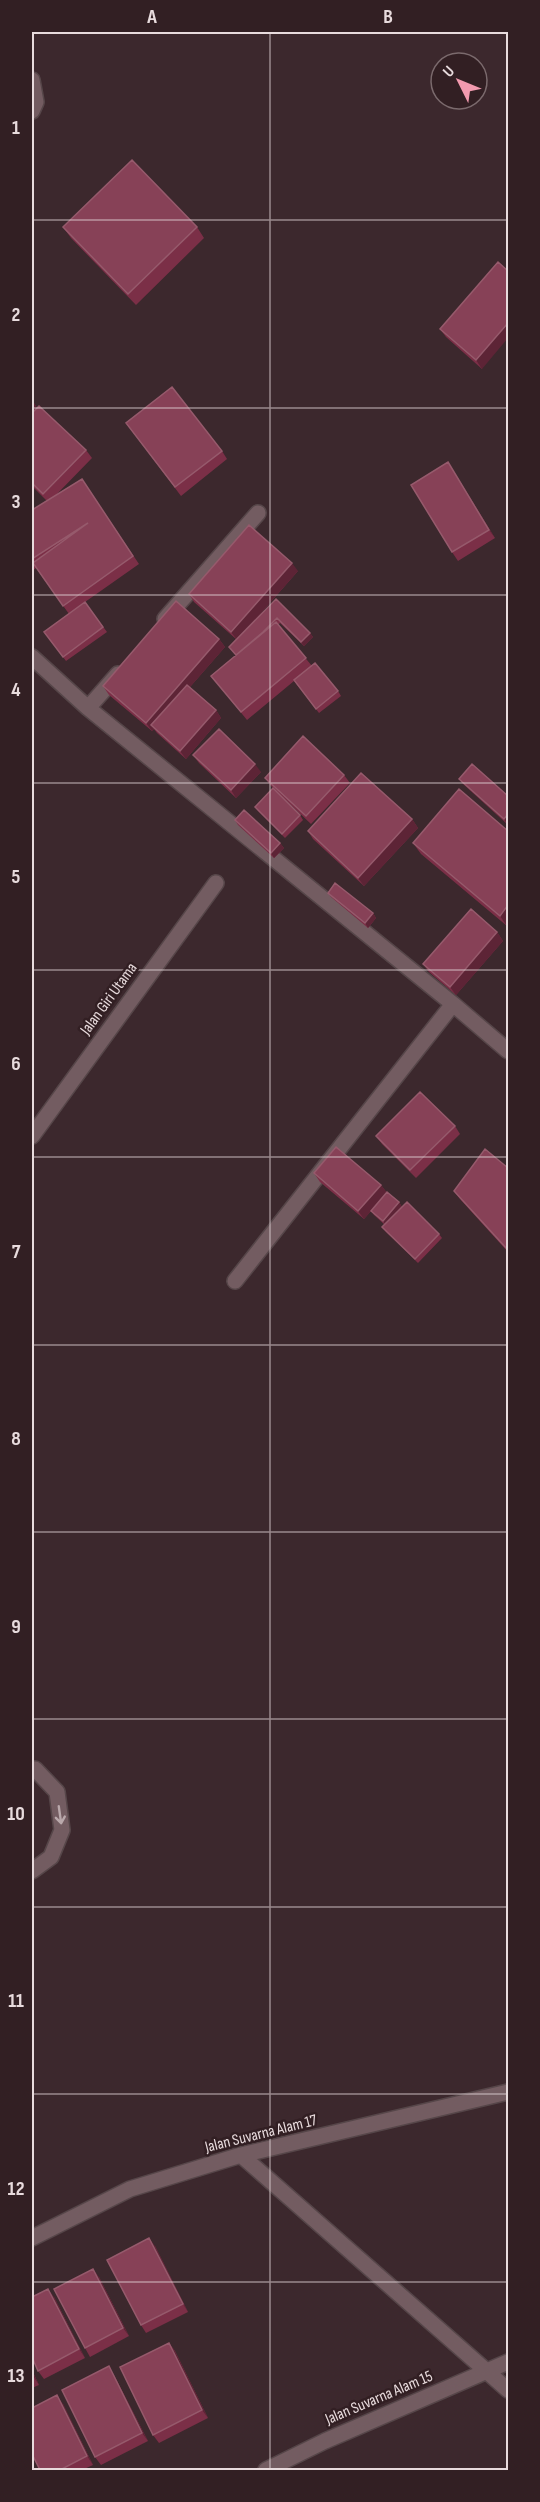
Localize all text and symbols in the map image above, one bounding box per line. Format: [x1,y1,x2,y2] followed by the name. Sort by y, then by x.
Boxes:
[146,5,157,29] text: A
[383,5,393,29] text: B
[429,51,489,111] north arrow
[439,62,459,81] text: U
[12,116,20,140] text: 1
[12,303,20,327] text: 2
[12,490,21,514] text: 3
[11,678,21,702] text: 4
[12,865,21,889] text: 5
[76,959,141,1040] street label: Jalan Giri Utama
[11,1052,21,1076] text: 6
[12,1240,21,1264] text: 7
[11,1427,21,1451] text: 8
[11,1615,21,1639] text: 9
[7,1802,25,1826] text: 10
[55,1805,66,1824] one-way arrow
[8,1989,24,2013] text: 11
[202,2111,320,2157] street label: Jalan Suvarna Alam 17
[8,2177,24,2201] text: 12
[8,2364,24,2388] text: 13
[322,2367,436,2430] street label: Jalan Suvarna Alam 15

